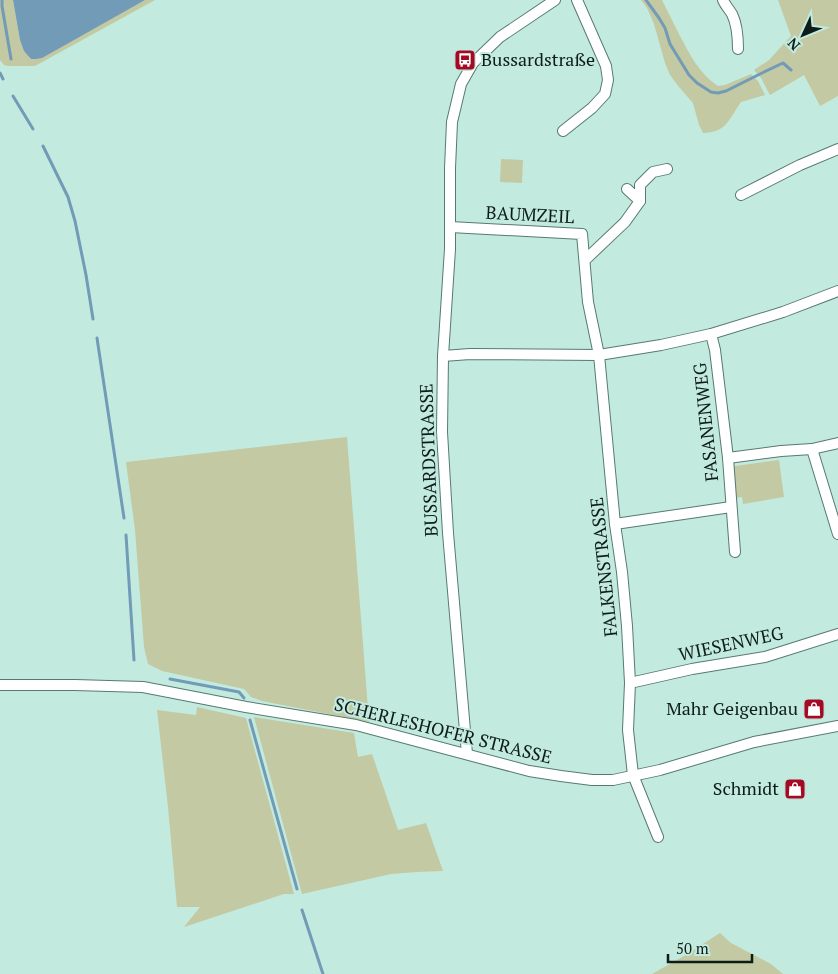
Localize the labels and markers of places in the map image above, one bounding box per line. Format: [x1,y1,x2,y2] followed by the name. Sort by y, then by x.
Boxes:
[481,47,595,71] place label: Bussardstraße
[453,48,477,72] bus stop icon: Bussardstraße
[666,696,798,720] place label: Mahr Geigenbau
[802,697,826,721] shop icon: Mahr Geigenbau
[713,776,779,800] place label: Schmidt
[783,777,807,801] shop icon: Schmidt

